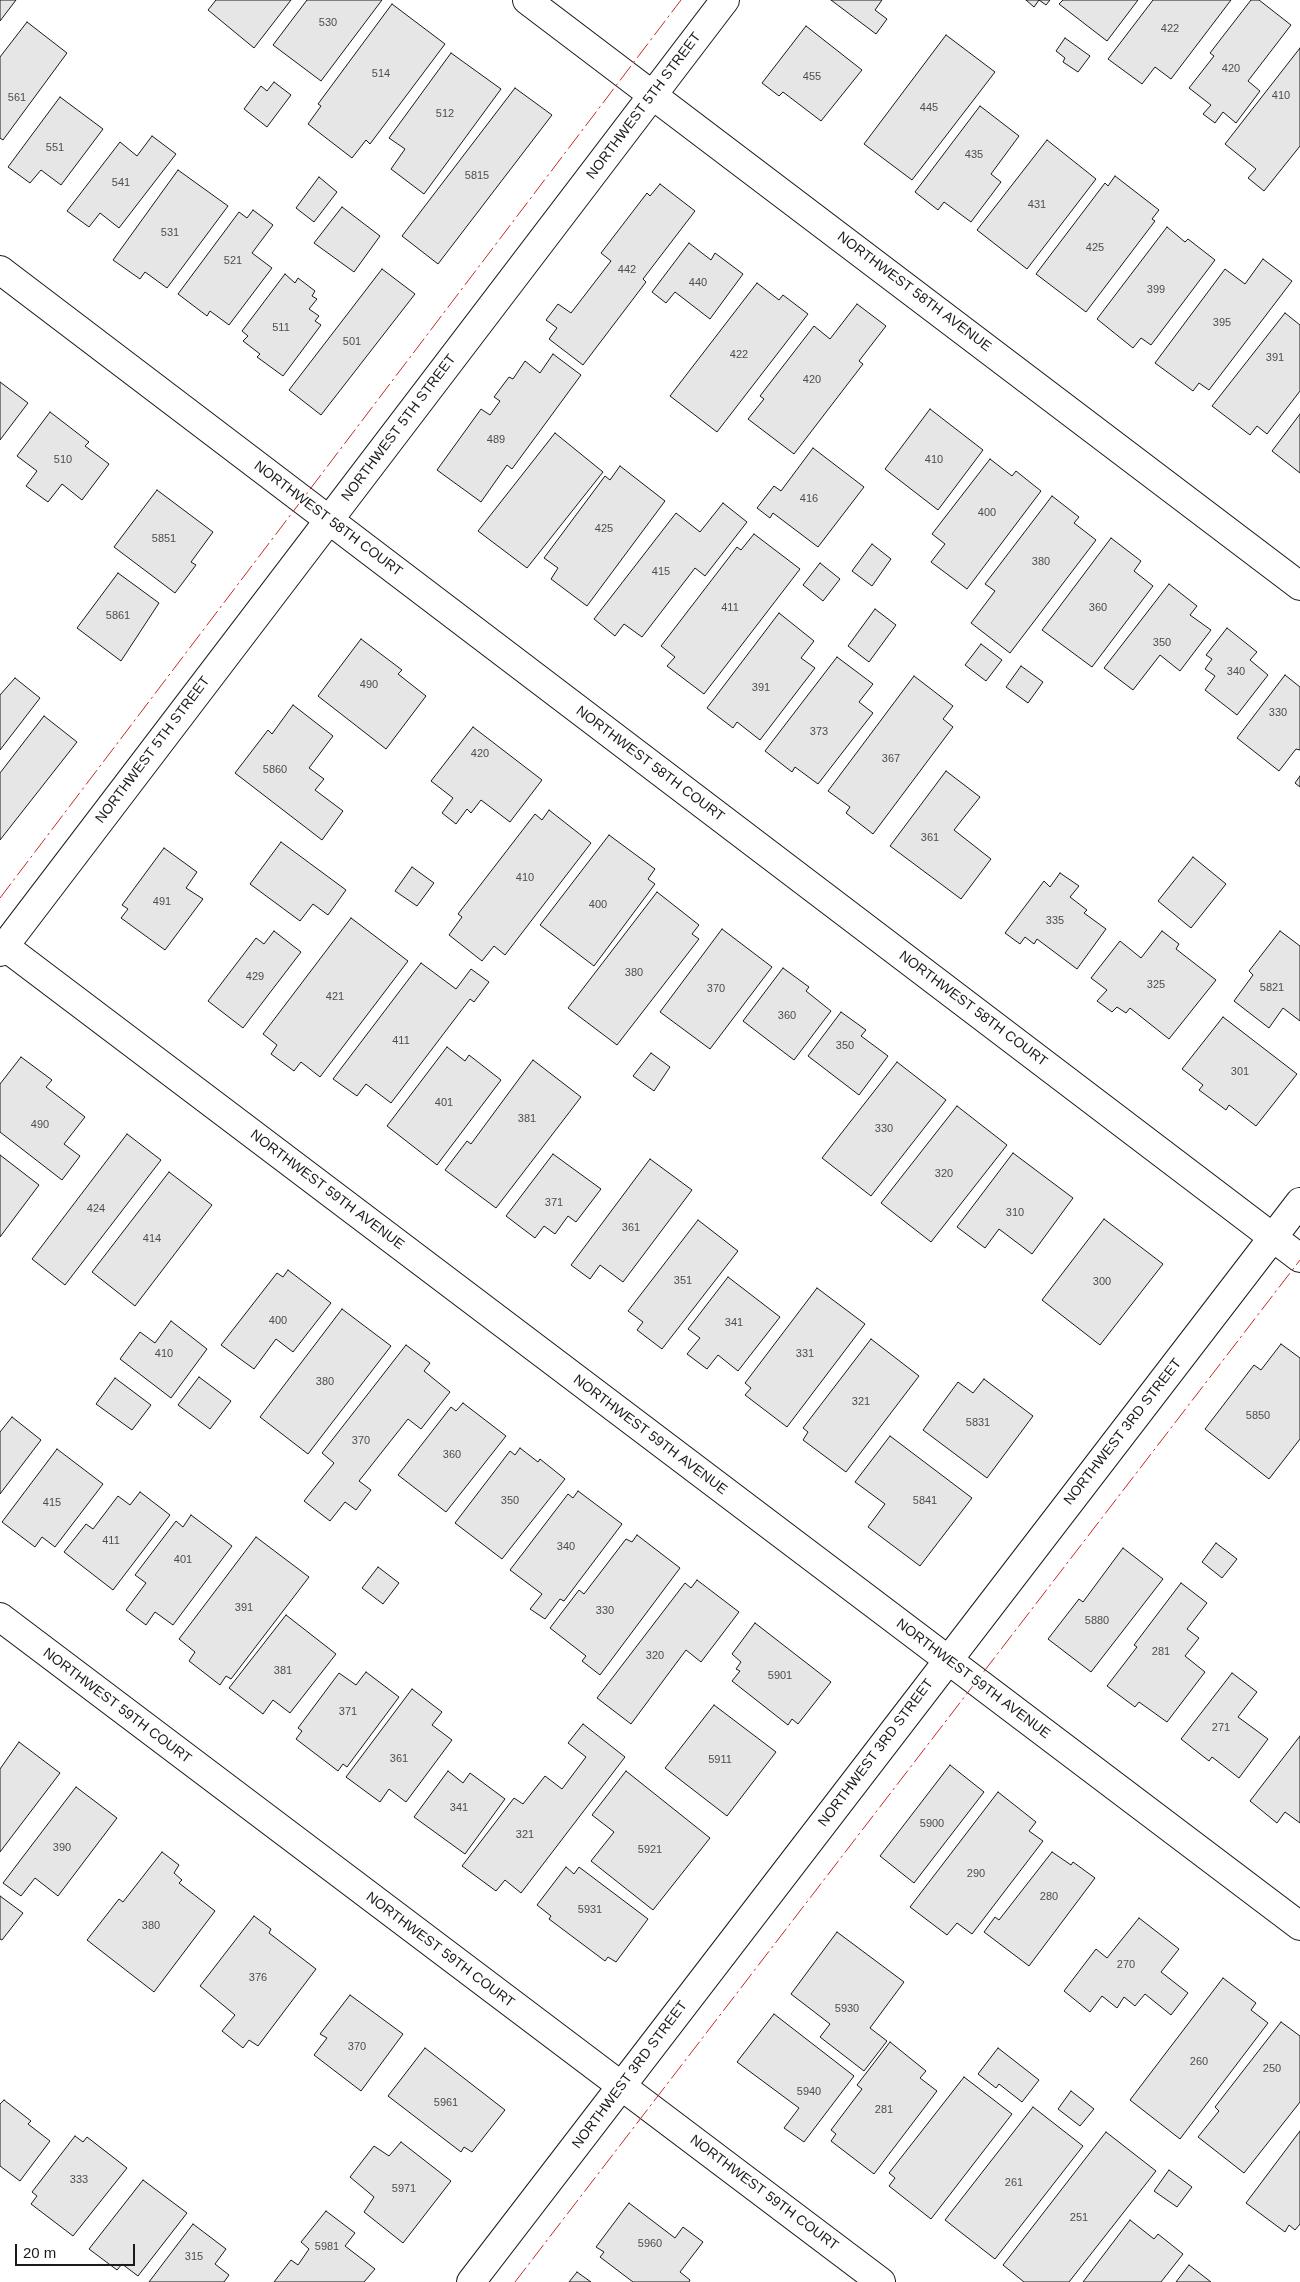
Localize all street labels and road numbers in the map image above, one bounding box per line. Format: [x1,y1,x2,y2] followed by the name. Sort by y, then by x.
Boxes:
[583,29,705,183] street label: NORTHWEST 5TH STREET
[834,229,994,355] street label: NORTHWEST 58TH AVENUE
[338,351,460,505] street label: NORTHWEST 5TH STREET
[250,458,406,580] street label: NORTHWEST 58TH COURT
[92,673,214,827] street label: NORTHWEST 5TH STREET
[572,703,728,825] street label: NORTHWEST 58TH COURT
[895,948,1051,1070] street label: NORTHWEST 58TH COURT
[247,1127,407,1253] street label: NORTHWEST 59TH AVENUE
[1061,1356,1185,1508] street label: NORTHWEST 3RD STREET
[570,1372,730,1498] street label: NORTHWEST 59TH AVENUE
[893,1616,1053,1742] street label: NORTHWEST 59TH AVENUE
[39,1645,195,1767] street label: NORTHWEST 59TH COURT
[815,1676,937,1830] street label: NORTHWEST 3RD STREET
[362,1889,518,2011] street label: NORTHWEST 59TH COURT
[569,1998,691,2152] street label: NORTHWEST 3RD STREET
[686,2132,842,2254] street label: NORTHWEST 59TH COURT

